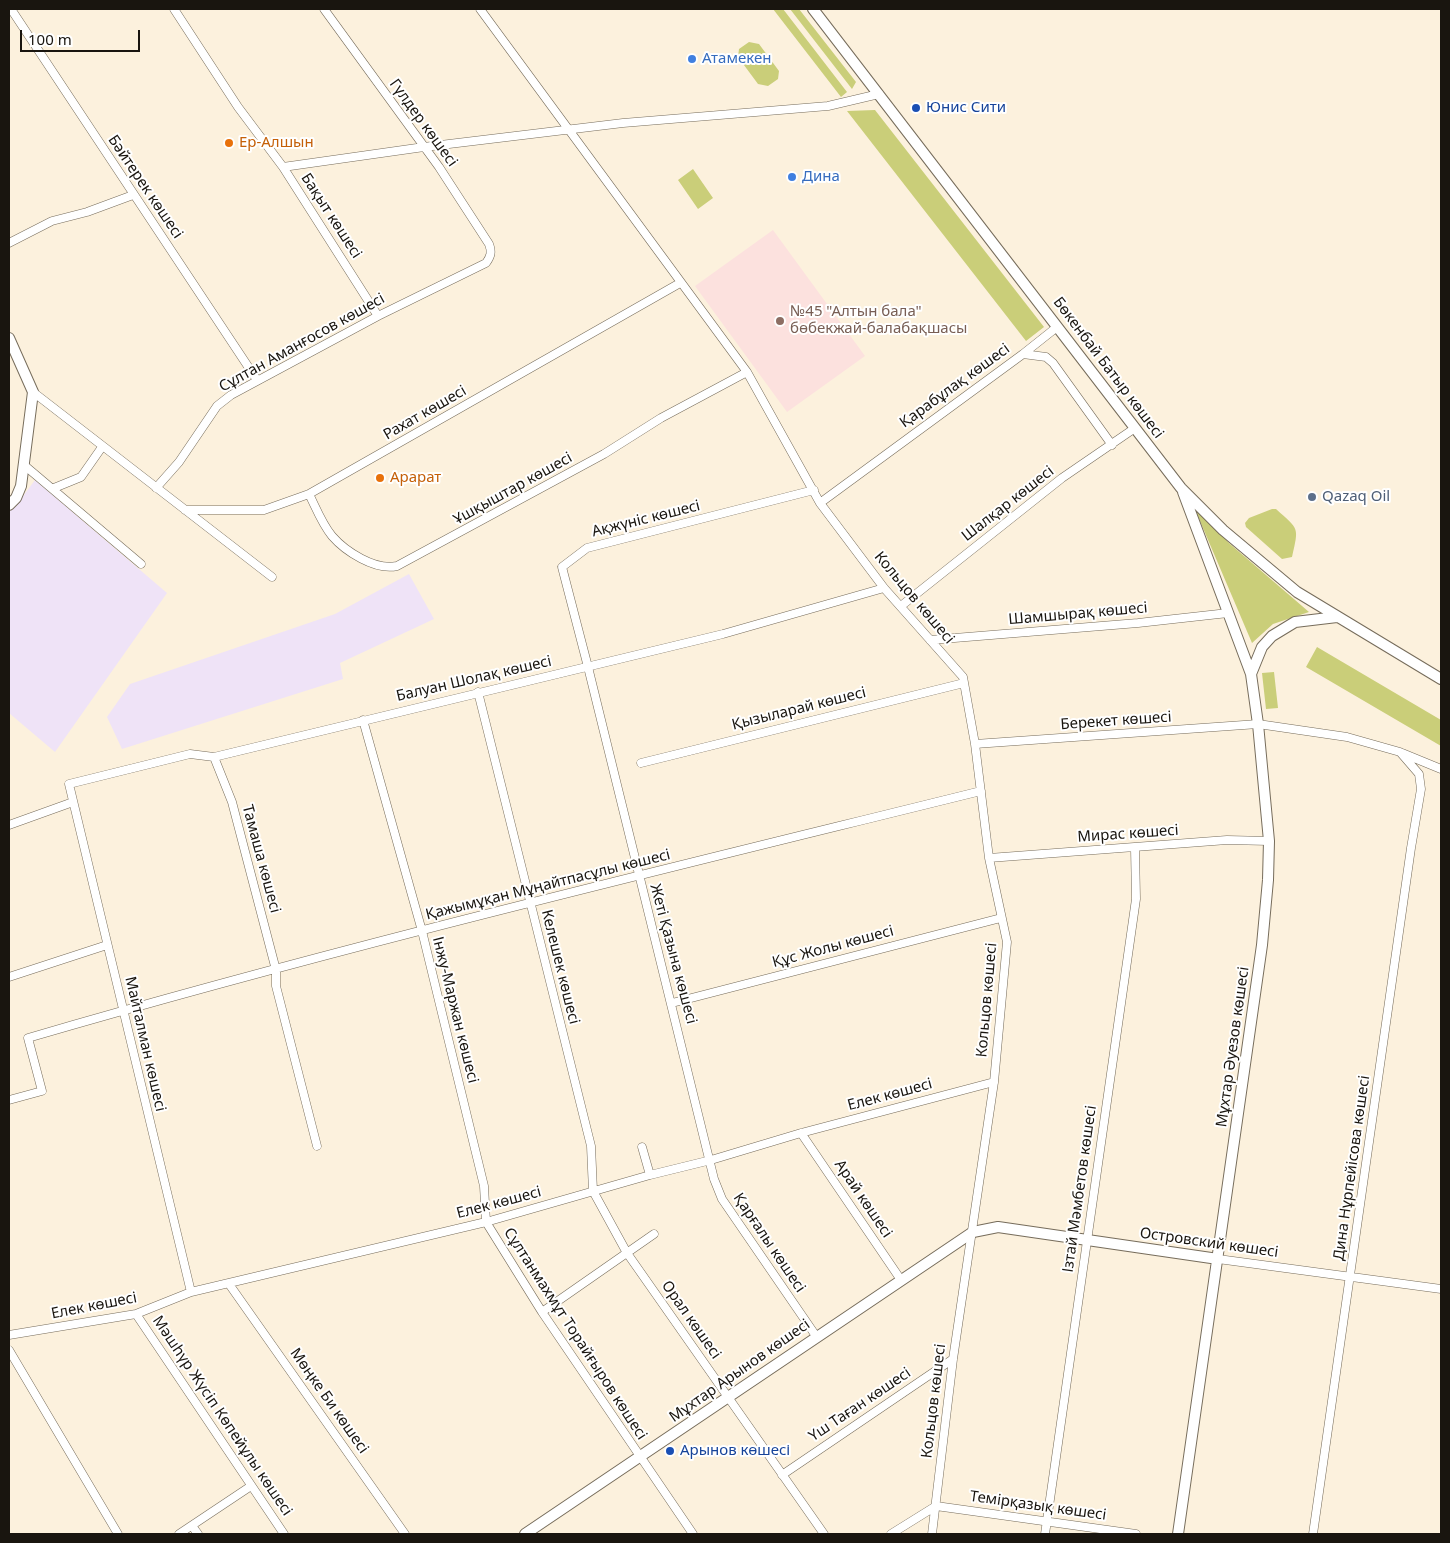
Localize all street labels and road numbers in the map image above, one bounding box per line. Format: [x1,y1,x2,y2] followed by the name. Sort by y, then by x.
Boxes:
[385,76,461,170] street label: Гүлдер көшесі
[104,132,186,242] street label: Бәйтерек көшесі
[297,170,365,262] street label: Бақыт көшесі
[216,290,388,396] street label: Сұлтан Аманғосов көшесі
[1049,294,1167,442] street label: Бөкенбай Батыр көшесі
[897,340,1013,432] street label: Қарабұлақ көшесі
[380,382,470,444] street label: Рахат көшесі
[450,449,576,529] street label: Ұшқыштар көшесі
[958,462,1058,546] street label: Шалқар көшесі
[590,497,702,541] street label: Ақжүніс көшесі
[870,548,958,648] street label: Кольцов көшесі
[1008,599,1148,629] street label: Шамшырақ көшесі
[395,652,553,706] street label: Балуан Шолақ көшесі
[730,684,868,734] street label: Қызыларай көшесі
[1060,708,1172,734] street label: Берекет көшесі
[238,803,284,915] street label: Тамаша көшесі
[1077,821,1179,847] street label: Мирас көшесі
[424,846,672,924] street label: Қажымұқан Мұңайтпасұлы көшесі
[646,882,700,1026] street label: Жеті Қазына көшесі
[537,908,583,1026] street label: Келешек көшесі
[770,922,896,972] street label: Құс Жолы көшесі
[428,935,482,1085] street label: Інжу-Маржан көшесі
[973,942,1001,1058] street label: Кольцов көшесі
[1213,966,1253,1128] street label: Мұхтар Әуезов көшесі
[121,975,169,1113] street label: Майталман көшесі
[1330,1074,1374,1262] street label: Дина Нұрпейісова көшесі
[846,1075,934,1115] street label: Елек көшесі
[1059,1104,1101,1274] street label: Ізтай Мәмбетов көшесі
[830,1157,896,1241] street label: Арай көшесі
[455,1183,543,1223] street label: Елек көшесі
[729,1190,809,1296] street label: Қарғалы көшесі
[1139,1224,1279,1262] street label: Островский көшесі
[500,1225,650,1443] street label: Сұлтанмахмұт Торайғыров көшесі
[657,1277,725,1363] street label: Орал көшесі
[50,1289,138,1323] street label: Елек көшесі
[148,1313,296,1519] street label: Мәшһүр Жүсіп Көпейұлы көшесі
[666,1316,814,1426] street label: Мұхтар Арынов көшесі
[918,1343,950,1459] street label: Кольцов көшесі
[286,1345,372,1457] street label: Мөңке Би көшесі
[806,1364,914,1446] street label: Үш Таған көшесі
[969,1488,1107,1524] street label: Темірқазық көшесі

